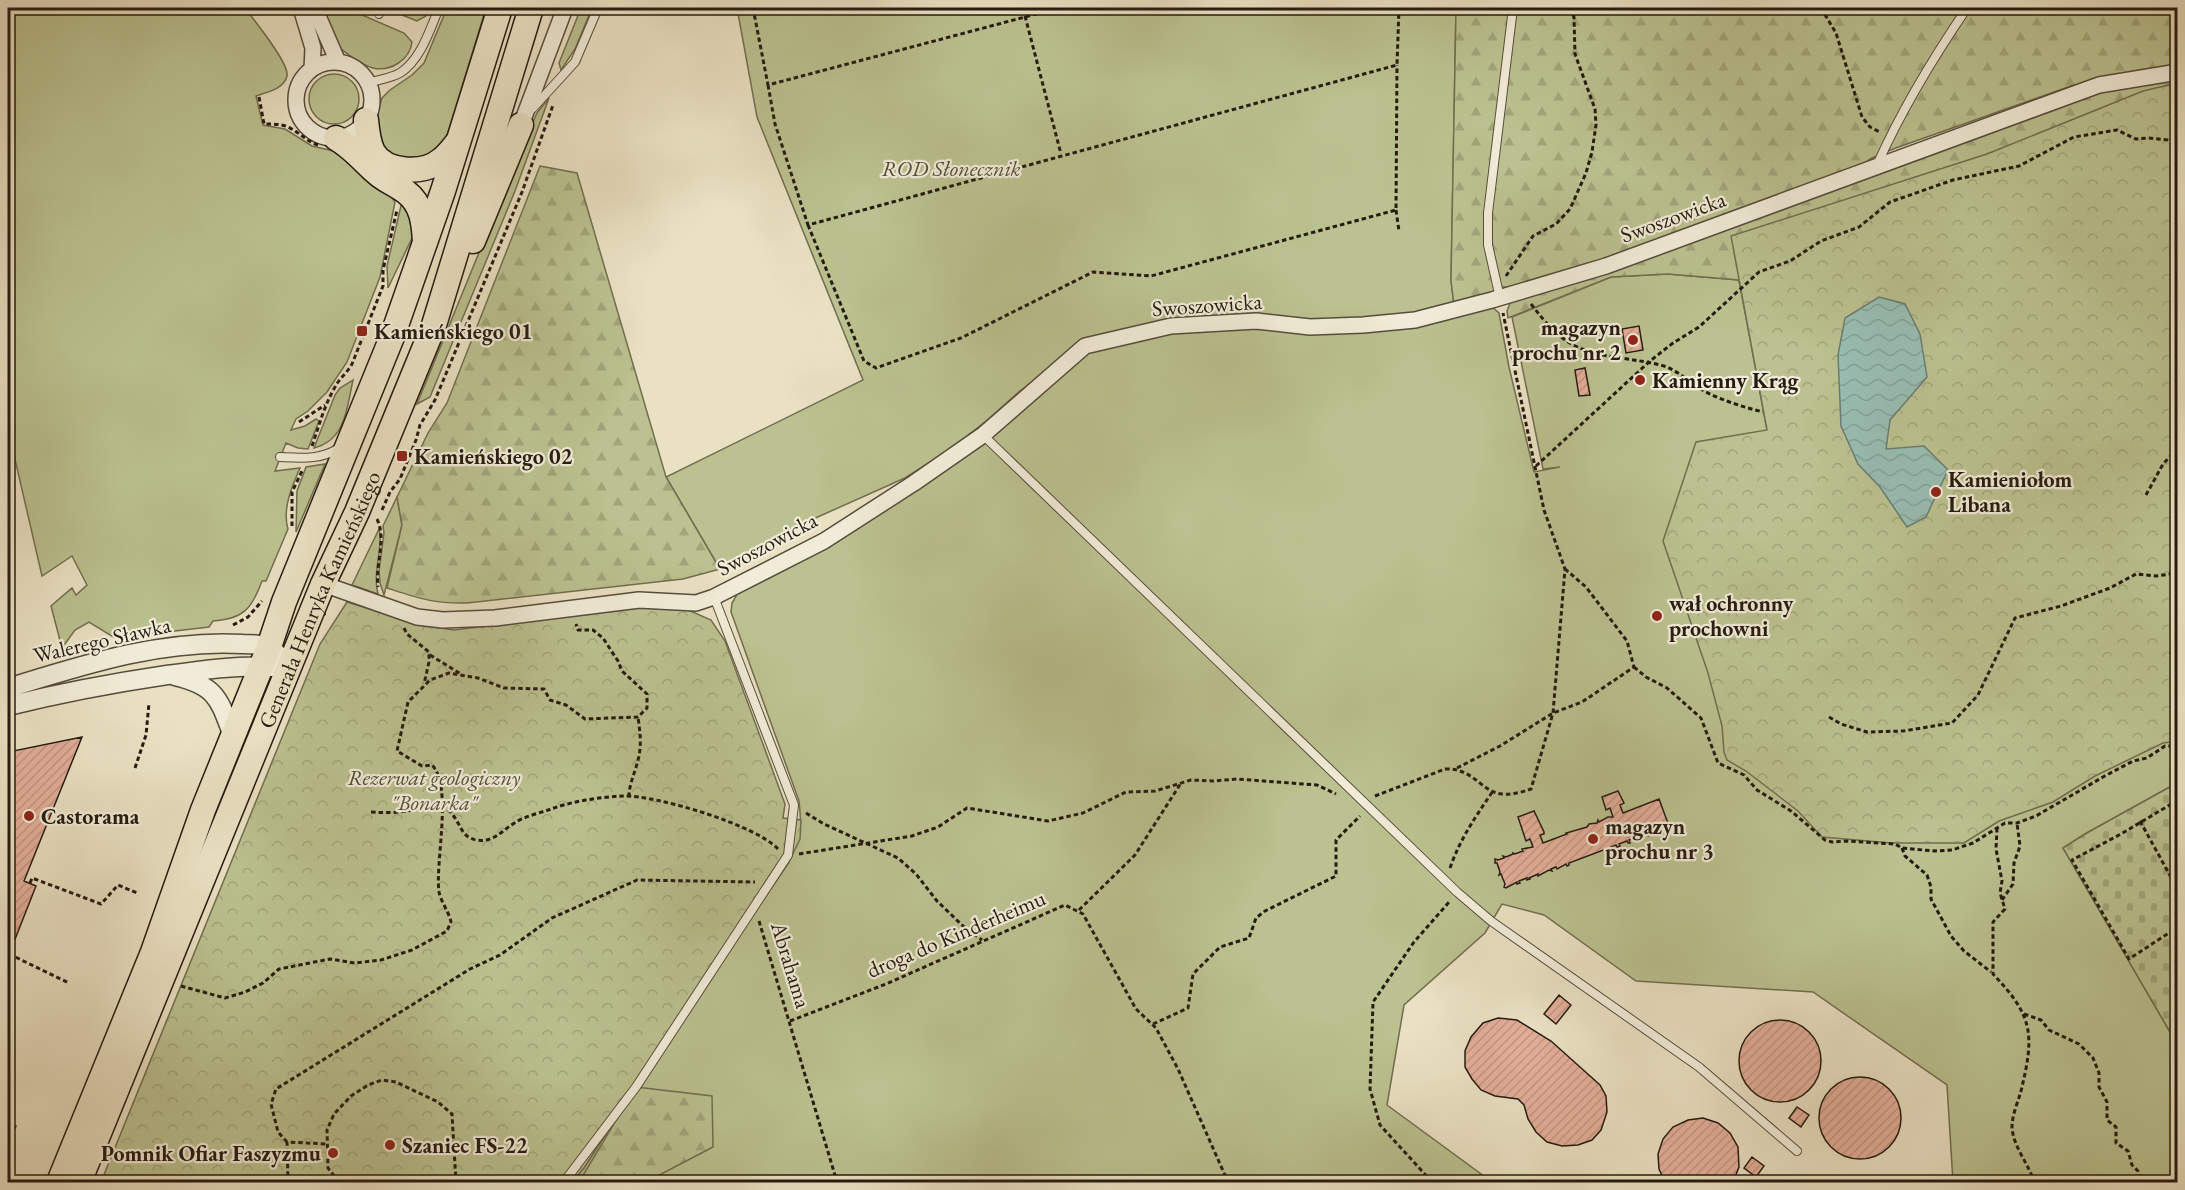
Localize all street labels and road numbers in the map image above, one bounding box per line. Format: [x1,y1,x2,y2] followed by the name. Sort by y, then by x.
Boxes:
[1616,184,1730,249] street label: Swoszowicka
[1151,287,1263,323] street label: Swoszowicka
[251,466,387,733] street label: Generała Henryka Kamieńskiego
[712,505,823,583] street label: Swoszowicka
[30,610,174,670] street label: Walerego Sławka
[862,883,1050,985] street label: droga do Kinderheimu
[764,917,818,1012] street label: Abrahama

